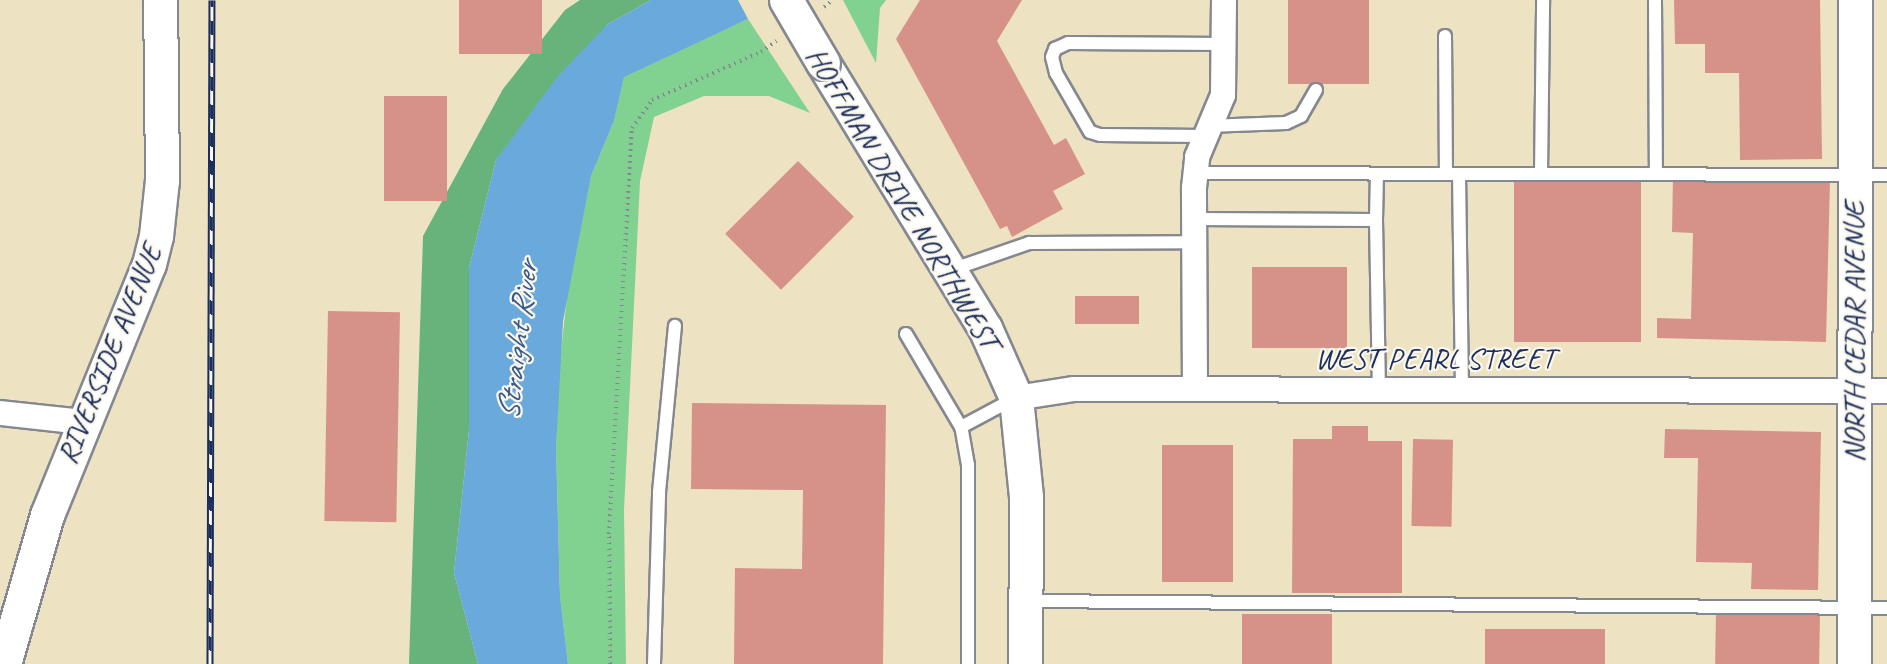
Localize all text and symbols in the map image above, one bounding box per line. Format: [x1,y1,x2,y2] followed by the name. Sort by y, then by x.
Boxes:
[799,41,1007,355] street label: HOFFMAN DRIVE NORTHWEST
[1836,202,1872,462] street label: NORTH CEDAR AVENUE
[49,240,169,468] street label: RIVERSIDE AVENUE
[489,260,547,422] water label: Straight River
[1315,340,1555,376] street label: WEST PEARL STREET

